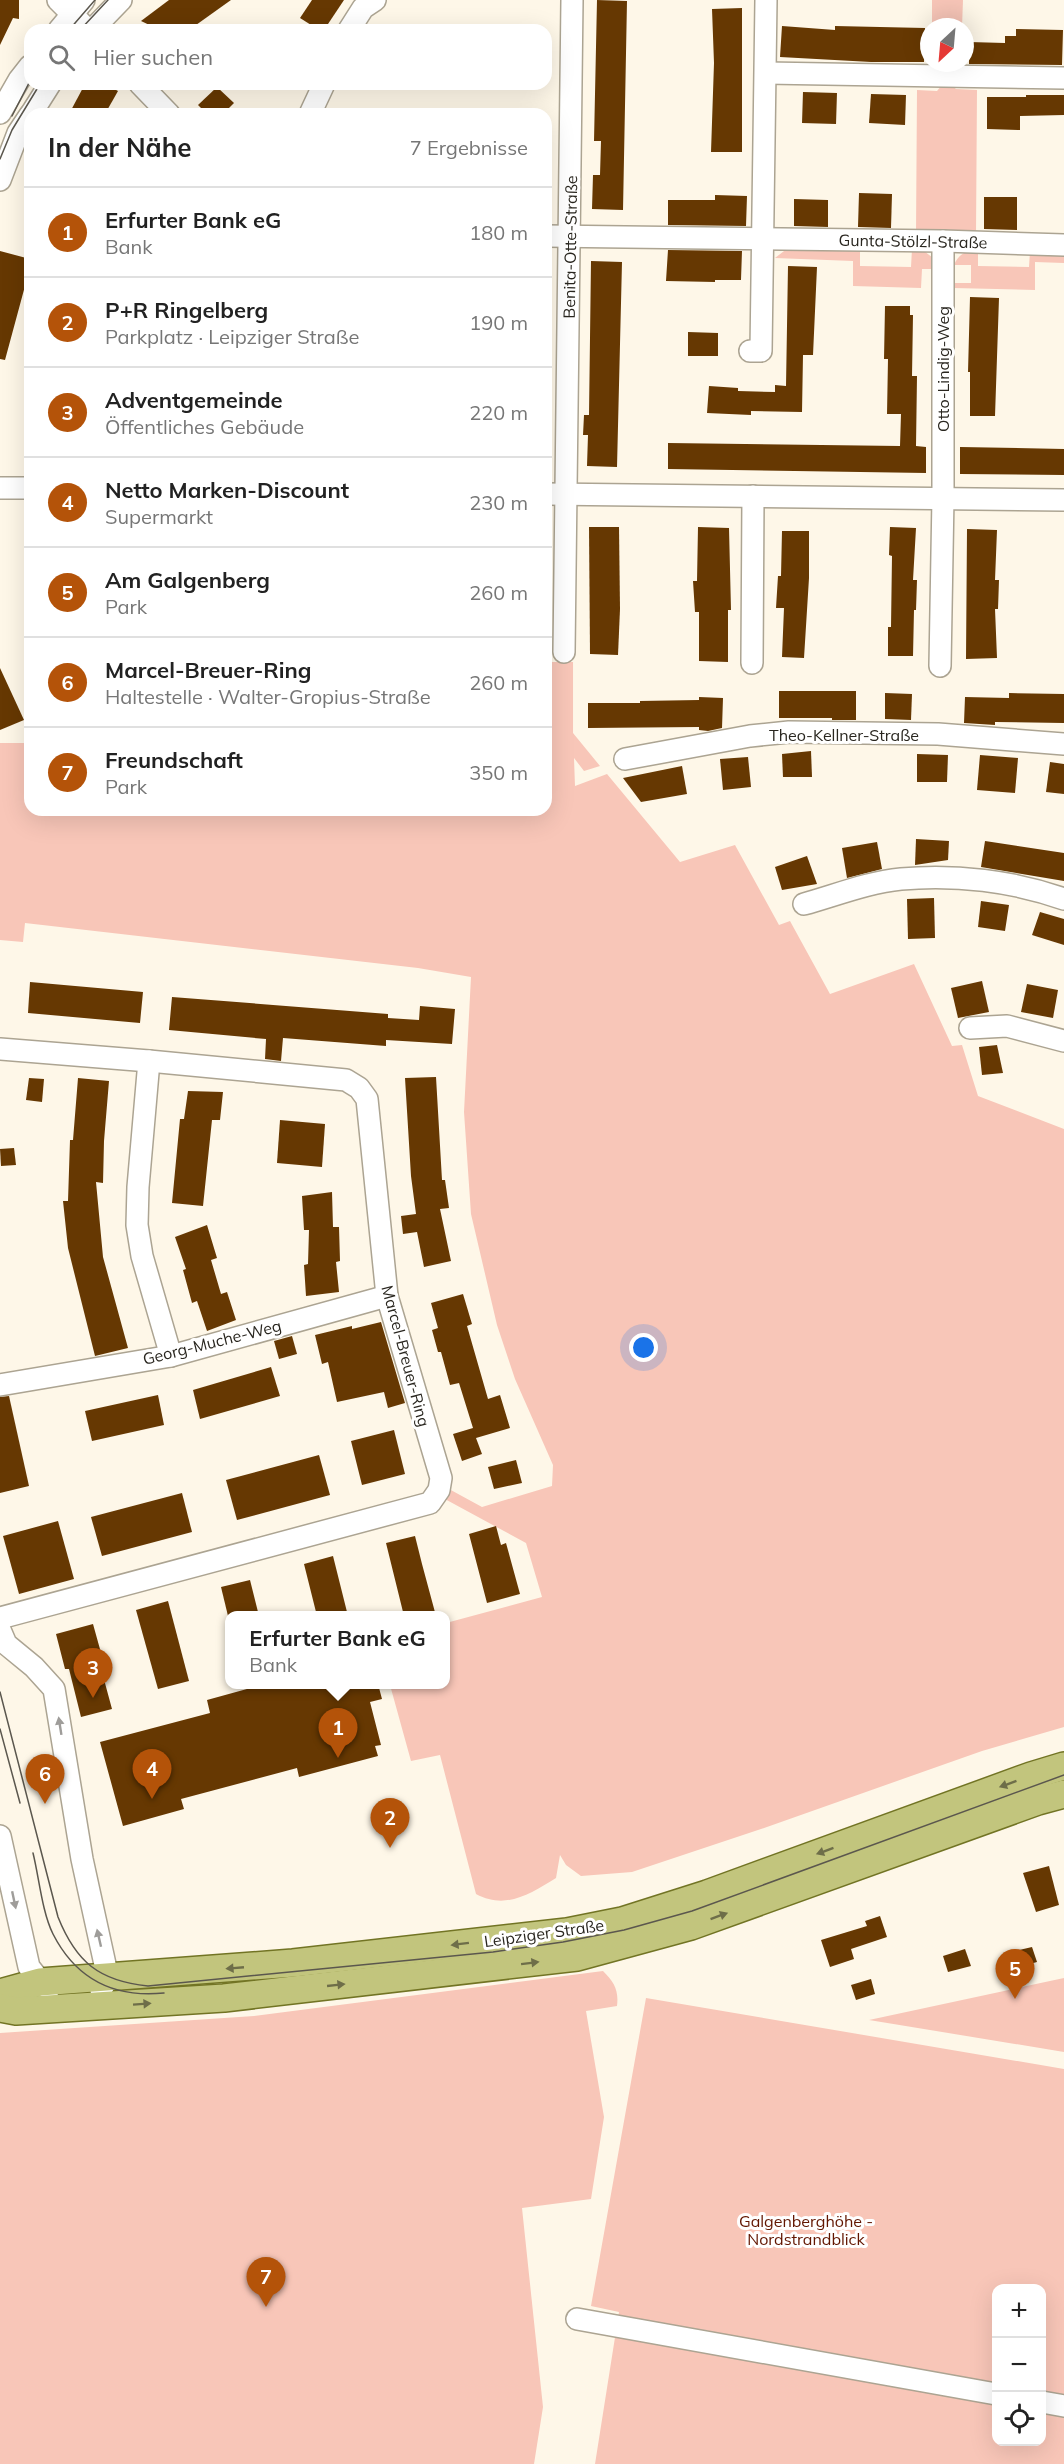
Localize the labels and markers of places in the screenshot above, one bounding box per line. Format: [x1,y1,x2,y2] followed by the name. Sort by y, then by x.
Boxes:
[74,1648,112,1698] pin: 3
[318,1708,358,1758] pin: 1
[132,1750,172,1799] pin: 4
[26,1754,64,1804] pin: 6
[370,1798,410,1848] pin: 2
[996,1950,1034,1999] pin: 5
[246,2258,286,2307] pin: 7

